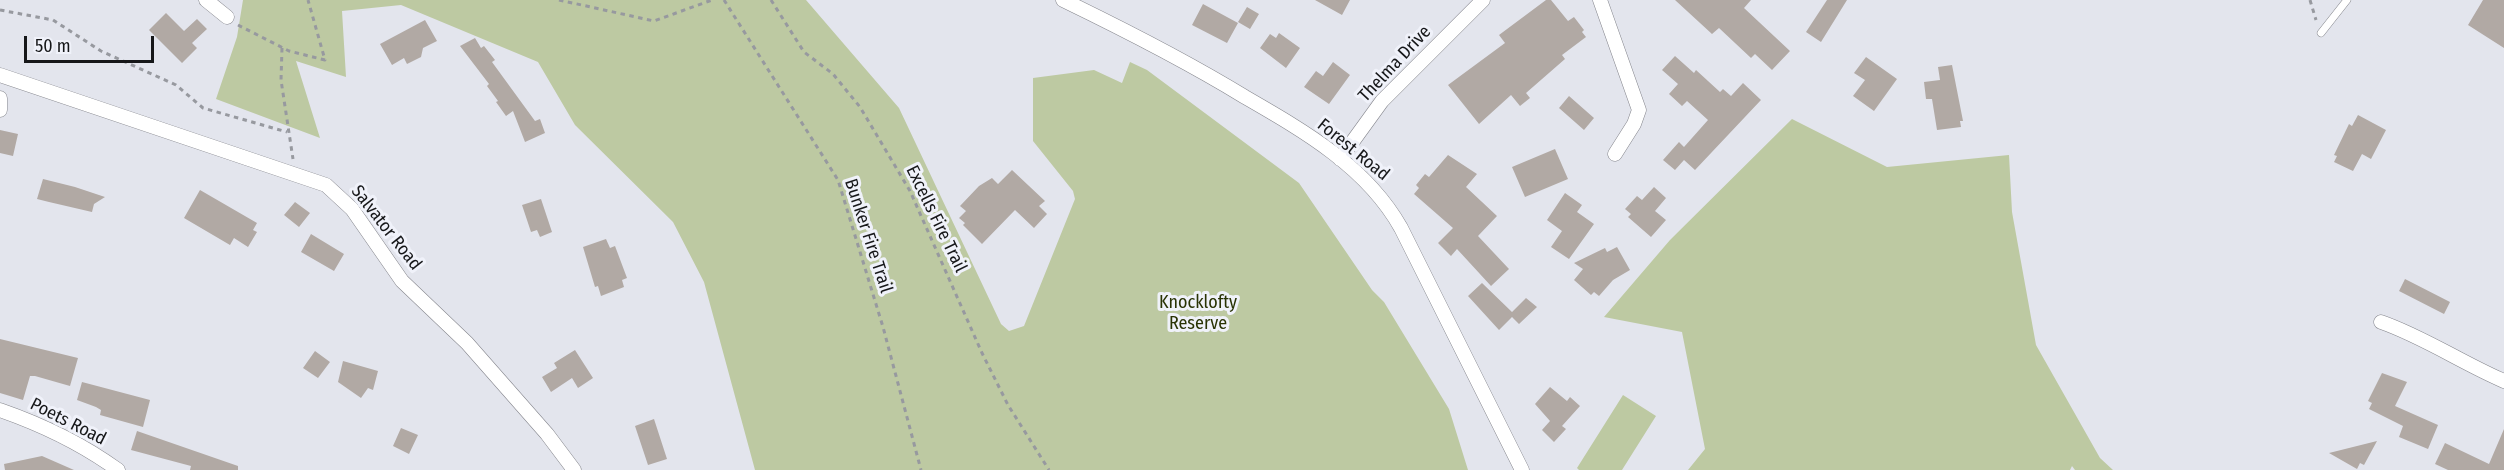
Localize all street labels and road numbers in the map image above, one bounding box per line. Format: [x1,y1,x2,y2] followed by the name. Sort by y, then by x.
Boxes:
[1354,21,1436,107] street label: Thelma Drive
[1313,114,1393,186] street label: Forest Road
[901,162,971,276] street label: Excells Fire Trail
[839,176,897,296] street label: Bunker Fire Trail
[346,181,426,275] street label: Salvator Road
[26,394,110,450] street label: Poets Road

